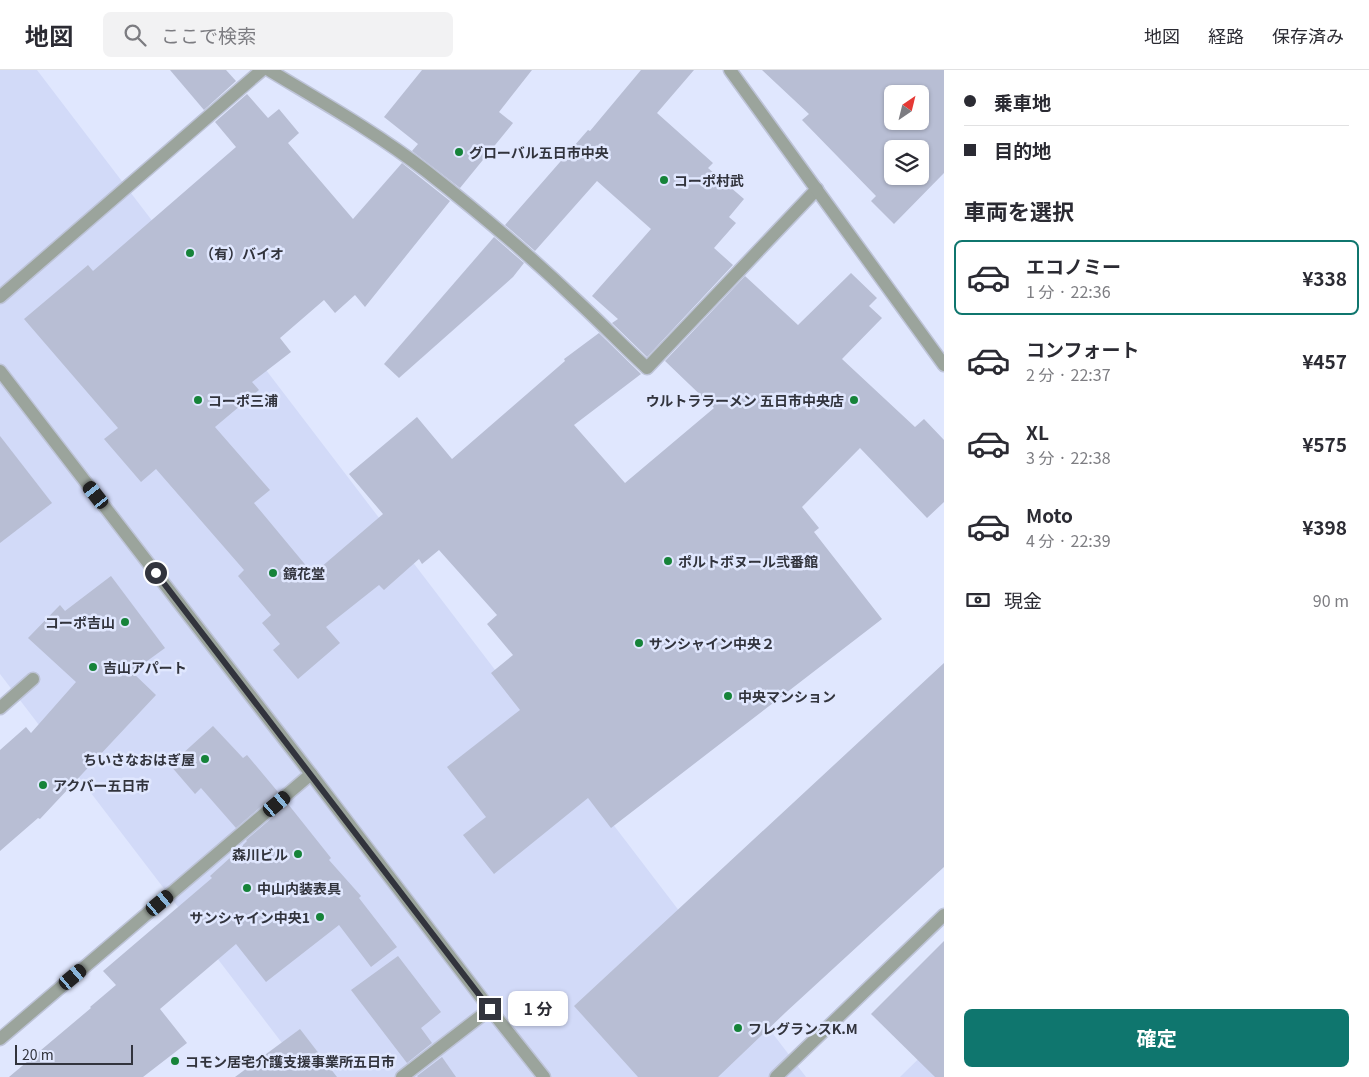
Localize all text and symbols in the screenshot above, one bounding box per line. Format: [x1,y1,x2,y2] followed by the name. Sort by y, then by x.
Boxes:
[103,12,453,57] search box
[25,17,73,52] text: 地図
[121,21,149,49] icon: search
[161,21,256,48] text: ここで検索
[1144,22,1180,48] text: 地図
[1208,22,1244,48] text: 経路
[1272,22,1344,48] text: 保存済み
[884,85,929,130] north arrow
[884,85,929,185] map controls
[994,88,1051,115] text: 乗車地
[994,136,1051,163] text: 目的地
[884,140,929,185] button: layers
[469,142,609,162] place label: グローバル五日市中央
[453,146,465,158] marker: グローバル五日市中央
[674,170,744,190] place label: コーポ村武
[658,174,670,186] marker: コーポ村武
[964,194,1074,226] text: 車両を選択
[200,243,284,263] place label: （有）バイオ
[184,247,196,259] marker: （有）バイオ
[1026,252,1121,279] text: エコノミー
[966,255,1011,300] icon: car
[1302,264,1347,291] text: ¥338
[1026,279,1111,303] text: 1 分 · 22:36
[1026,335,1139,362] text: コンフォート
[966,338,1011,383] icon: car
[1302,347,1347,374] text: ¥457
[1026,362,1111,386] text: 2 分 · 22:37
[208,390,278,410] place label: コーポ三浦
[645,390,844,410] place label: ウルトララーメン 五日市中央店
[192,394,204,406] marker: コーポ三浦
[848,394,860,406] marker: ウルトララーメン 五日市中央店
[1026,418,1049,445] text: XL
[966,421,1011,466] icon: car
[1302,430,1347,457] text: ¥575
[1026,445,1111,469] text: 3 分 · 22:38
[80,479,111,511] car
[1026,501,1073,528] text: Moto
[966,504,1011,549] icon: car
[1302,513,1347,540] text: ¥398
[1026,528,1111,552] text: 4 分 · 22:39
[678,551,818,571] place label: ポルトボヌール弐番館
[662,555,674,567] marker: ポルトボヌール弐番館
[145,562,167,584] route start
[283,563,325,583] place label: 鏡花堂
[267,567,279,579] marker: 鏡花堂
[964,586,992,614] icon: cash
[1004,586,1042,613] text: 現金
[1313,588,1349,612] text: 90 m
[45,612,115,632] place label: コーポ吉山
[119,616,131,628] marker: コーポ吉山
[649,633,775,653] place label: サンシャイン中央２
[633,637,645,649] marker: サンシャイン中央２
[103,657,187,677] place label: 吉山アパート
[87,661,99,673] marker: 吉山アパート
[738,686,836,706] place label: 中央マンション
[722,690,734,702] marker: 中央マンション
[83,749,195,769] place label: ちいさなおはぎ屋
[199,753,211,765] marker: ちいさなおはぎ屋
[53,775,150,795] place label: アクバー五日市
[37,779,49,791] marker: アクバー五日市
[260,789,293,819] car
[232,844,288,864] place label: 森川ビル
[292,848,304,860] marker: 森川ビル
[257,878,341,898] place label: 中山内装表具
[241,882,253,894] marker: 中山内装表具
[143,888,176,918] car
[190,907,310,927] place label: サンシャイン中央1
[314,911,326,923] marker: サンシャイン中央1
[56,962,89,992] car
[508,992,568,1026] callout: 1 分
[523,996,553,1020] text: 1 分
[479,998,501,1020] route end
[964,1009,1349,1067] button: 確定
[748,1018,858,1038] place label: フレグランスK.M
[732,1022,744,1034] marker: フレグランスK.M
[15,1042,132,1065] scale bar
[22,1044,54,1064] text: 20 m
[185,1051,395,1071] place label: コモン居宅介護支援事業所五日市
[169,1055,181,1067] marker: コモン居宅介護支援事業所五日市

